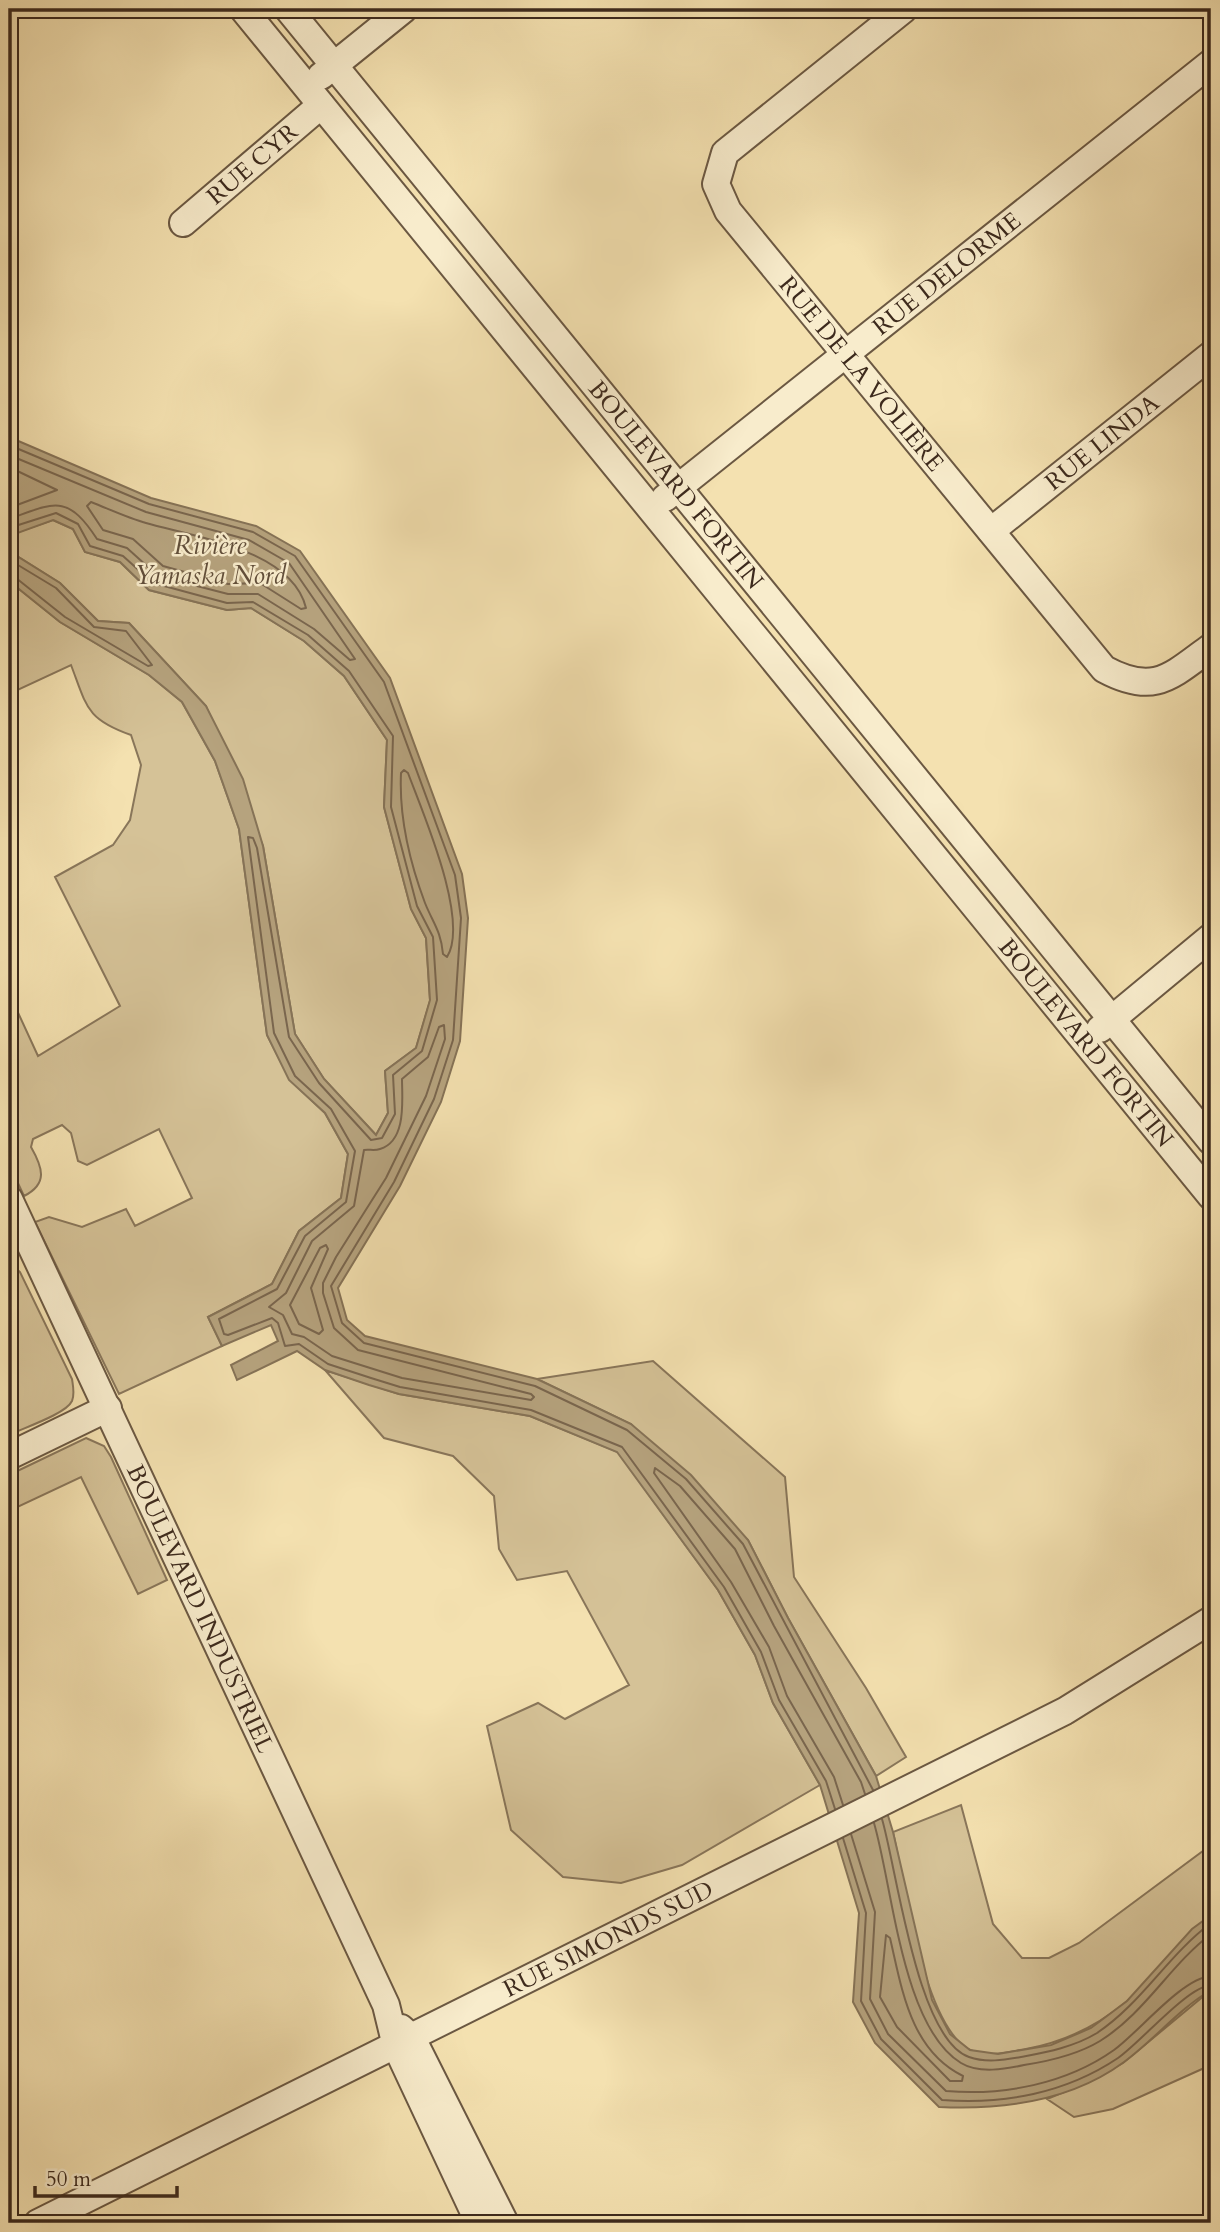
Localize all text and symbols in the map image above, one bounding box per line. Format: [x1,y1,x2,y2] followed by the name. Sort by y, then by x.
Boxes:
[199,115,305,212] street label: RUE CYR
[865,204,1028,343] street label: RUE DELORME
[771,269,952,478] street label: RUE DE LA VOLIÈRE
[581,373,771,597] street label: BOULEVARD FORTIN
[1038,386,1167,498] street label: RUE LINDA
[134,528,287,593] water label: Rivière Yamaska Nord
[991,931,1182,1155] street label: BOULEVARD FORTIN
[119,1459,282,1758] street label: BOULEVARD INDUSTRIEL
[497,1873,719,2005] street label: RUE SIMONDS SUD
[35,2155,177,2199] scale bar
[46,2165,91,2194] text: 50 m

